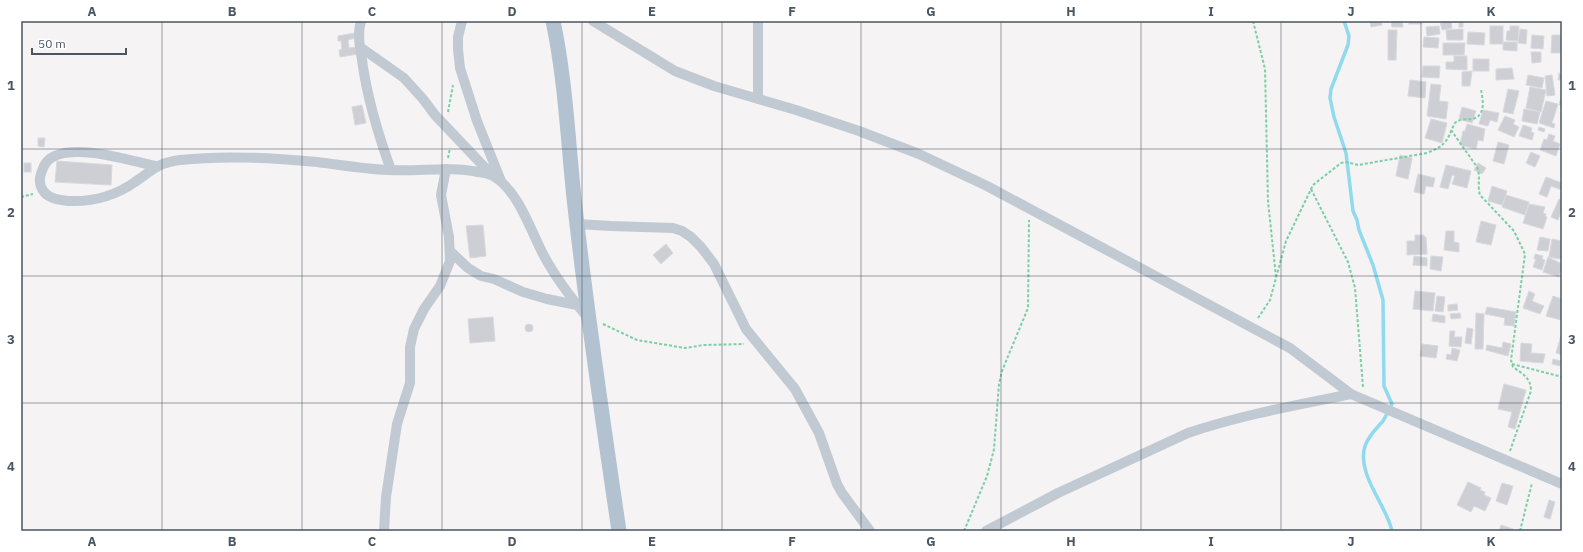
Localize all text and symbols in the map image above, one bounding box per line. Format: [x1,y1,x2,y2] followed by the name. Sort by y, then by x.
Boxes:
[88,3,97,20] text: A
[228,3,237,20] text: B
[368,3,377,20] text: C
[507,3,517,20] text: D
[648,3,656,20] text: E
[788,3,796,20] text: F
[926,3,936,20] text: G
[1066,3,1076,20] text: H
[1208,3,1214,20] text: I
[1347,3,1355,20] text: J
[1486,3,1496,20] text: K
[32,30,126,56] scale bar
[38,36,66,51] text: 50 m
[7,77,15,94] text: 1
[1568,77,1576,94] text: 1
[7,204,15,221] text: 2
[1568,204,1576,221] text: 2
[7,331,15,348] text: 3
[1568,331,1576,348] text: 3
[7,458,15,475] text: 4
[1568,458,1576,475] text: 4
[88,533,97,550] text: A
[228,533,237,550] text: B
[368,533,377,550] text: C
[507,533,517,550] text: D
[648,533,656,550] text: E
[788,533,796,550] text: F
[926,533,936,550] text: G
[1066,533,1076,550] text: H
[1208,533,1214,550] text: I
[1347,533,1355,550] text: J
[1486,533,1496,550] text: K

